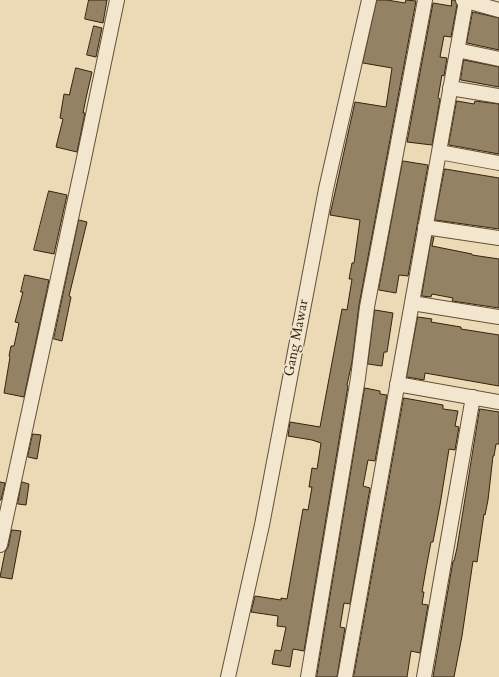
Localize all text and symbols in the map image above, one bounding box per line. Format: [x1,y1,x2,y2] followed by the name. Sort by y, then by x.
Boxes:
[281,298,313,378] street label: Gang Mawar

